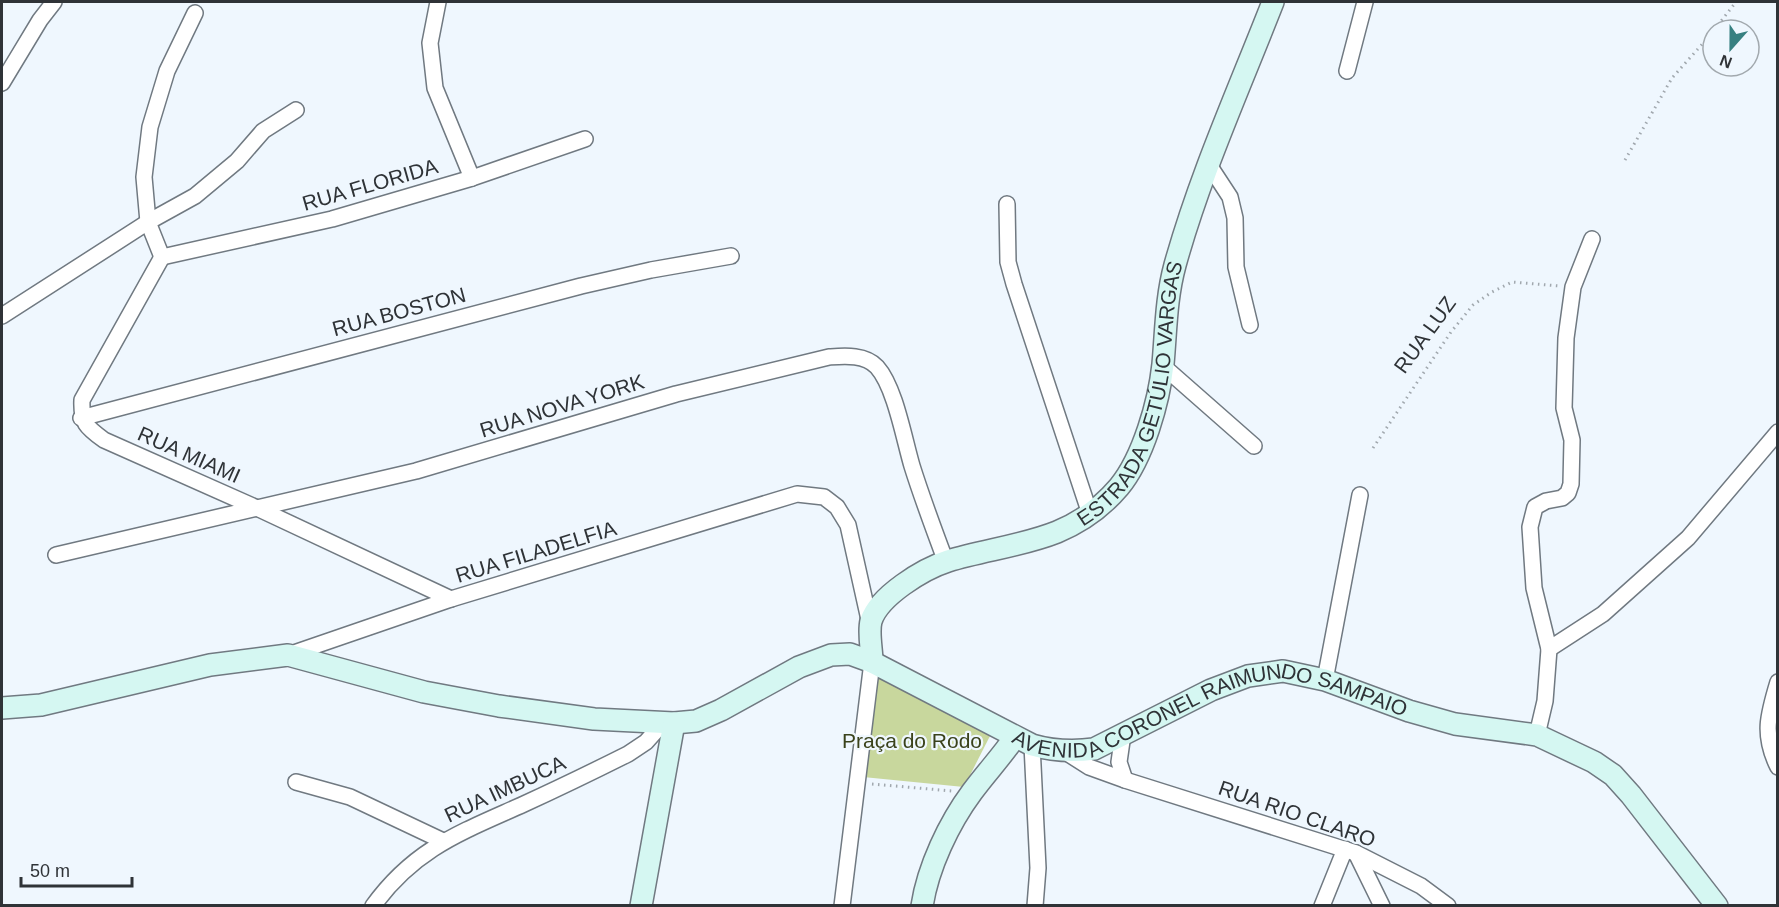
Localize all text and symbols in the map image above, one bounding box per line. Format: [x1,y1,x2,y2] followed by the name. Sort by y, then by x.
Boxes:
[1701,18,1761,78] north arrow
[1717,52,1734,72] text: N
[299,154,440,215] street label: RUA FLORIDA
[1073,259,1187,530] street label: ESTRADA GETÚLIO VARGAS
[330,283,468,340] street label: RUA BOSTON
[1389,292,1460,377] street label: RUA LUZ
[477,370,647,441] street label: RUA NOVA YORK
[134,422,244,487] street label: RUA MIAMI
[453,516,619,587] street label: RUA FILADELFIA
[1009,659,1411,762] street label: AVENIDA CORONEL RAIMUNDO SAMPAIO
[842,729,982,752] park label: Praça do Rodo
[441,751,569,827] street label: RUA IMBUCA
[1216,776,1379,851] street label: RUA RIO CLARO
[21,850,132,888] scale bar
[30,861,70,881] text: 50 m

